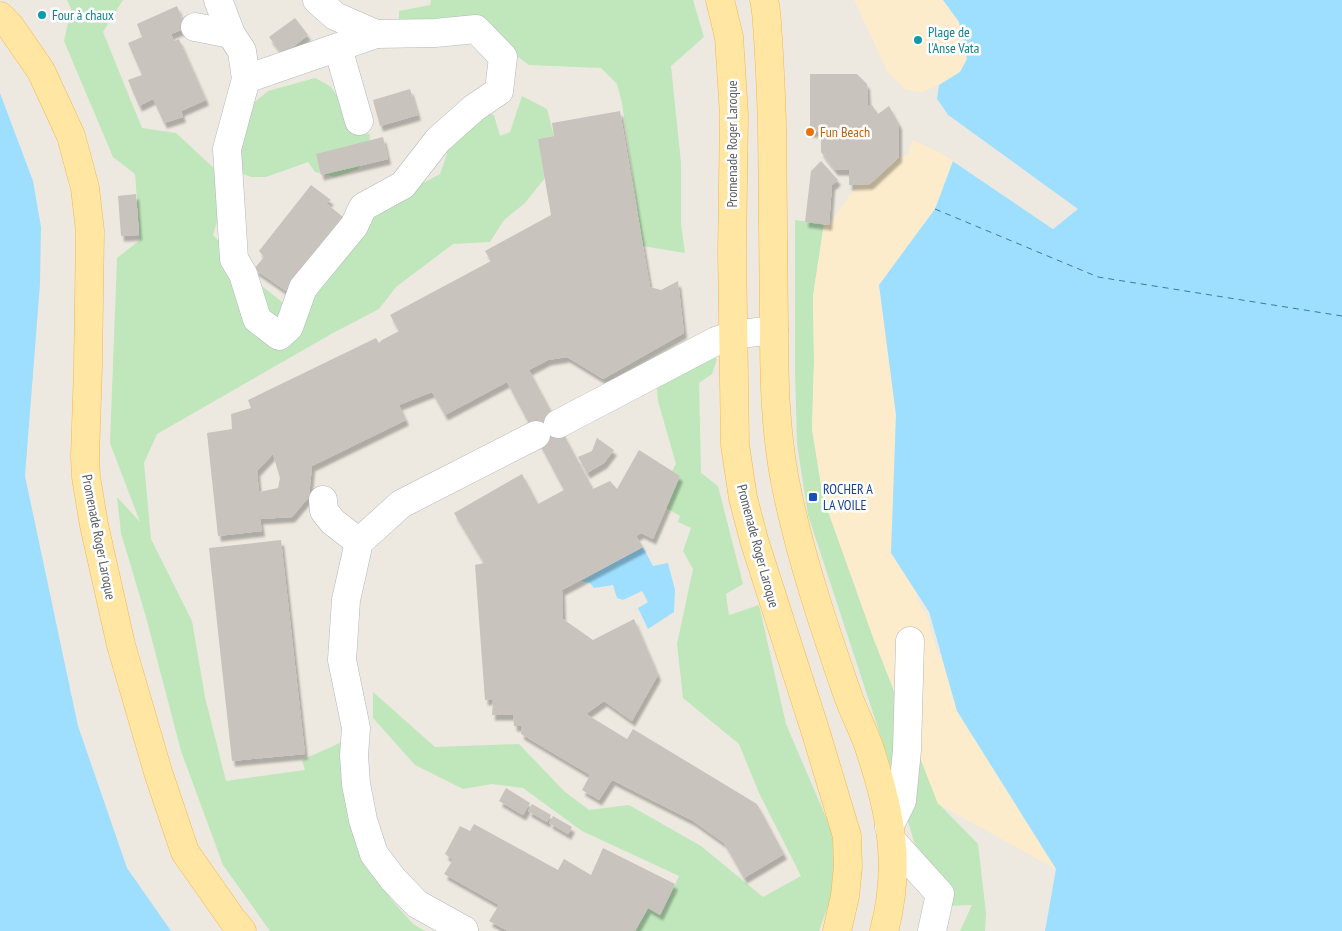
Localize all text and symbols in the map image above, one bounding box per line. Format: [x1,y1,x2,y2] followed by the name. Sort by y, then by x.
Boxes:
[52,6,114,24] place label: Four à chaux
[36,9,48,21] marker: Four à chaux
[928,23,979,57] place label: Plage de l'Anse Vata
[912,34,924,46] marker: Plage de l'Anse Vata
[723,80,741,208] street label: Promenade Roger Laroque
[820,123,870,141] place label: Fun Beach
[804,126,816,138] marker: Fun Beach
[78,473,120,601] street label: Promenade Roger Laroque
[823,480,873,514] place label: ROCHER A LA VOILE
[733,482,783,610] street label: Promenade Roger Laroque
[807,491,819,503] marker: ROCHER A LA VOILE

